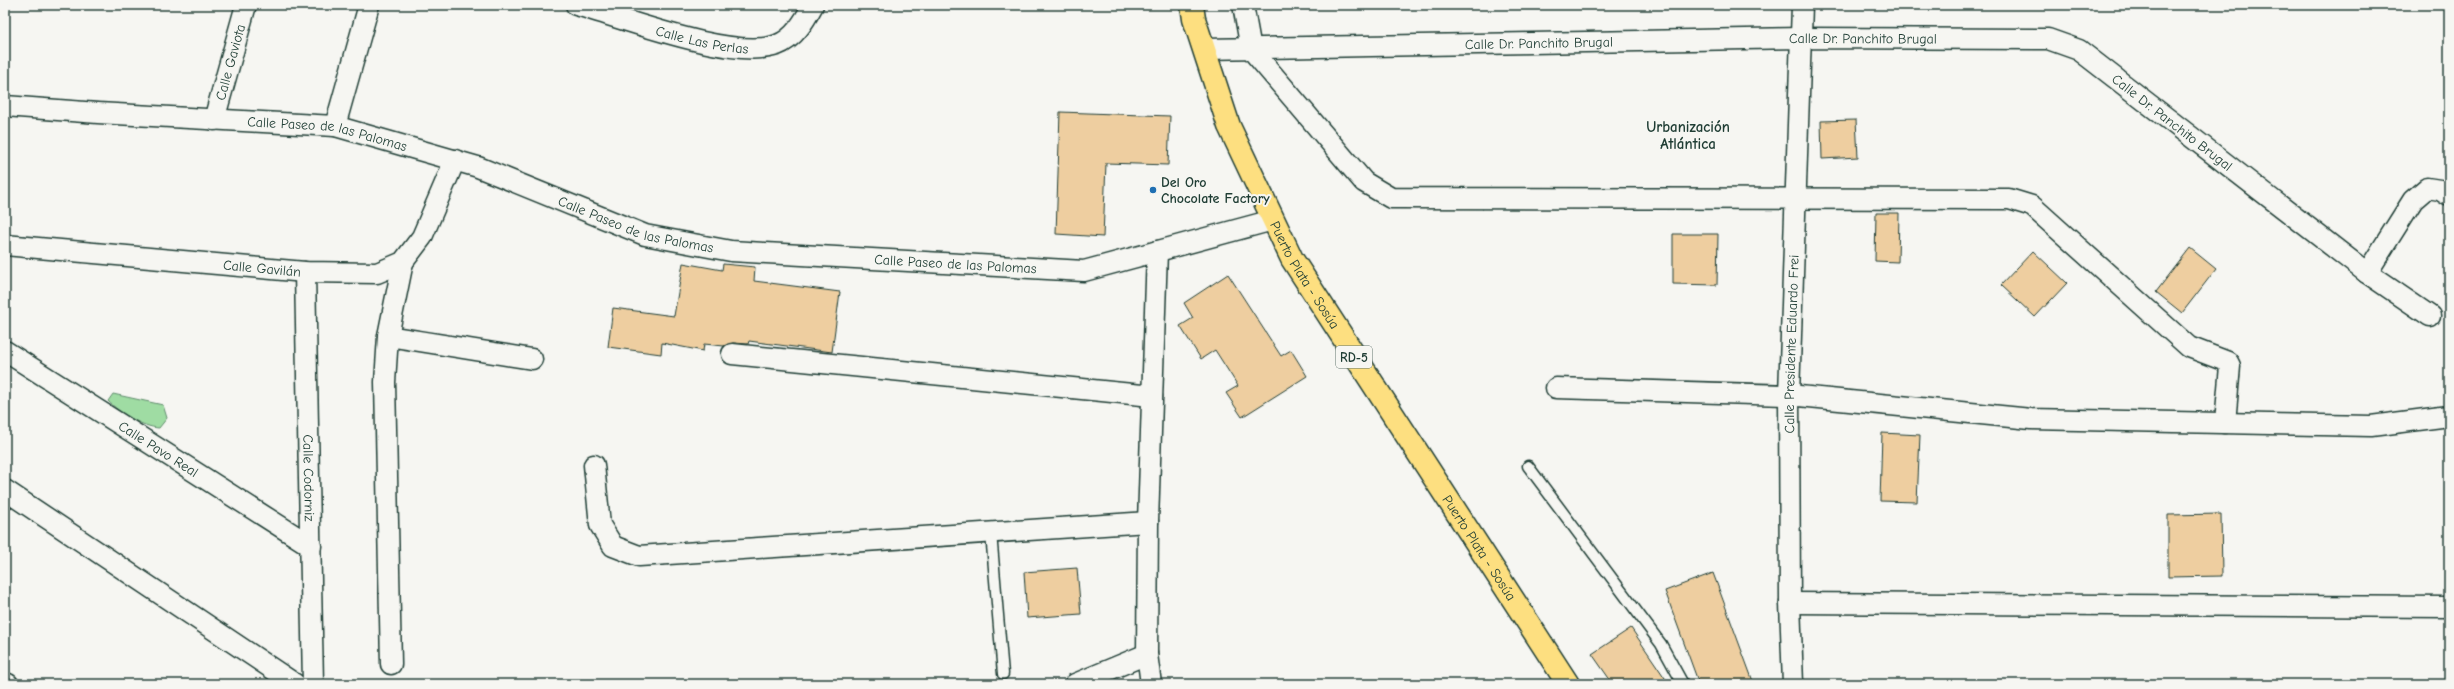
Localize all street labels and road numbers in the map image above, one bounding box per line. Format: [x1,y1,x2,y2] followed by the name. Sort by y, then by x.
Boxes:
[211,22,249,102] street label: Calle Gaviota
[654,22,749,57] street label: Calle Las Perlas
[1789,29,1937,47] street label: Calle Dr. Panchito Brugal
[1465,33,1613,53] street label: Calle Dr. Panchito Brugal
[2109,70,2236,174] street label: Calle Dr. Panchito Brugal
[247,113,409,155] street label: Calle Paseo de las Palomas
[556,192,715,256] street label: Calle Paseo de las Palomas
[1267,218,1343,332] street label: Puerto Plata - Sosúa
[874,251,1037,277] street label: Calle Paseo de las Palomas
[1780,254,1802,434] street label: Calle Presidente Eduardo Frei
[222,256,302,280] street label: Calle Gavilán
[1336,346,1372,368] road number: RD-5
[115,417,202,481] street label: Calle Pavo Real
[300,434,318,522] street label: Calle Codorniz
[1439,492,1520,604] street label: Puerto Plata - Sosúa

